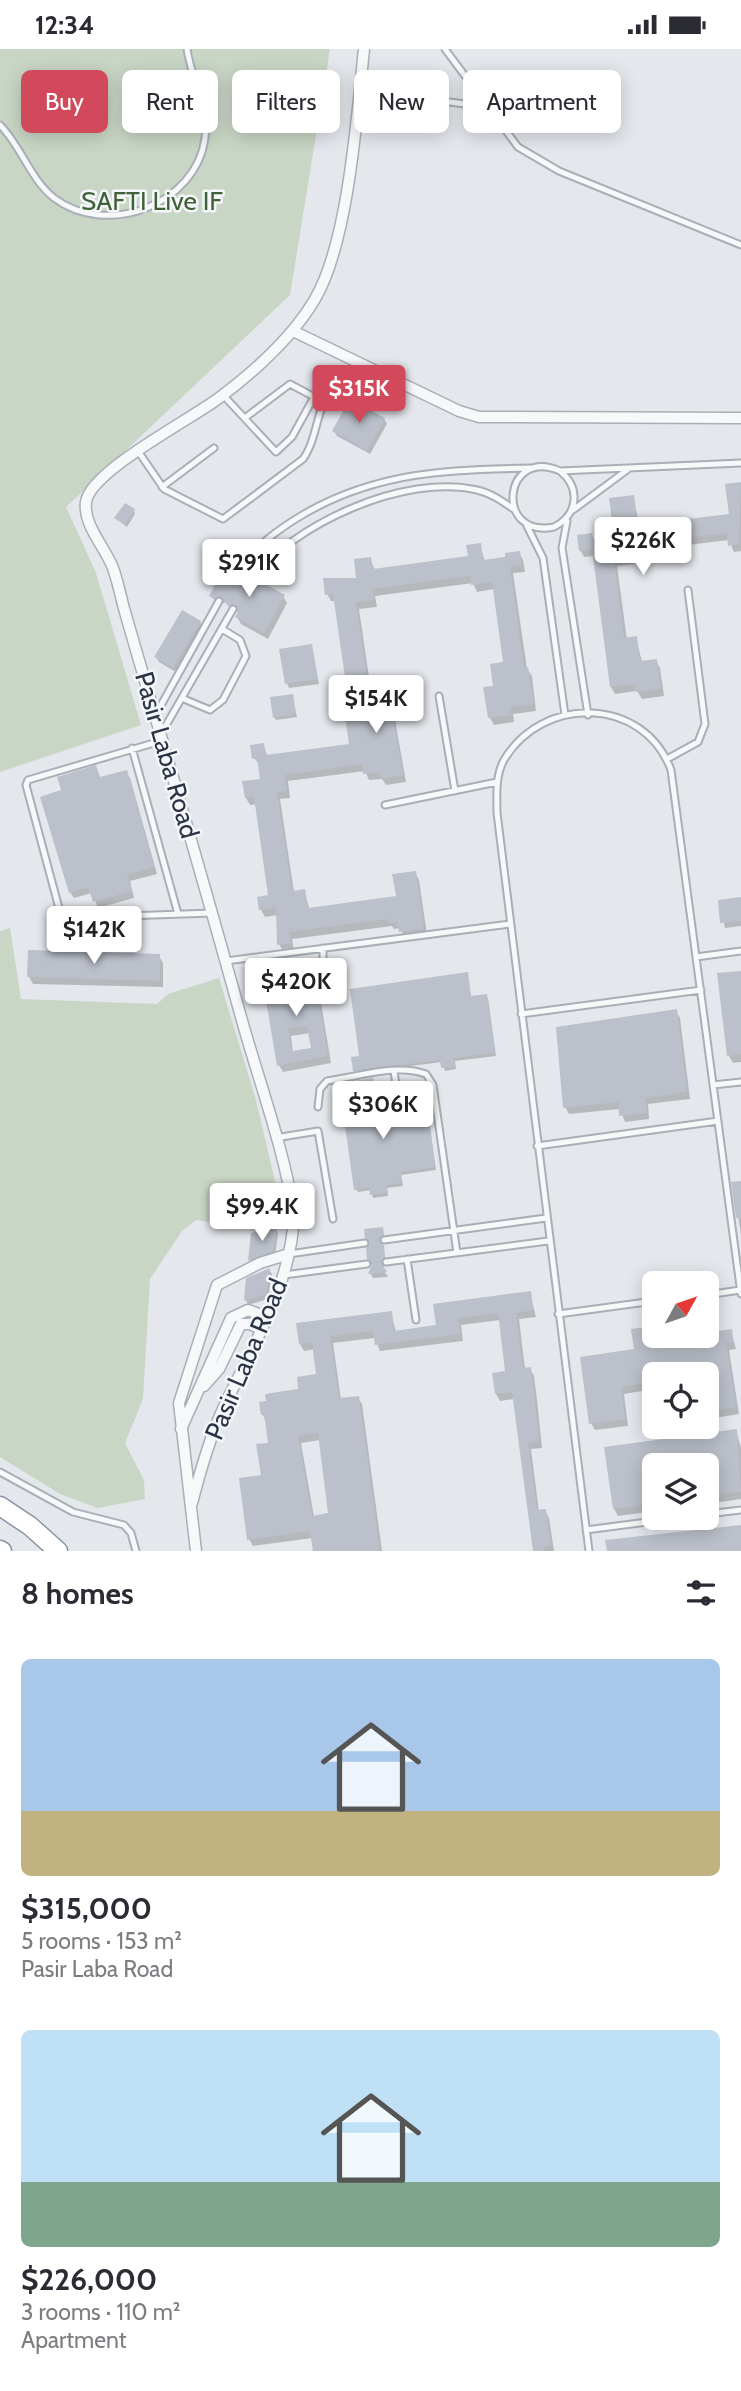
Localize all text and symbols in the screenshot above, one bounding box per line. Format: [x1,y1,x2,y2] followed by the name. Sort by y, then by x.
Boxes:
[35,9,94,41] text: 12:34
[21,70,108,133] chip: Buy
[122,70,218,133] chip: Rent
[232,70,340,133] chip: Filters
[354,70,449,133] chip: New
[463,70,621,133] chip: Apartment
[81,185,223,217] park label: SAFTI Live IF
[310,365,408,425] pin: $315K
[329,374,390,402] text: $315K
[594,517,692,577] pin: $226K
[610,526,676,554] text: $226K
[200,539,298,599] pin: $291K
[218,548,280,576] text: $291K
[128,668,206,842] street label: Pasir Laba Road
[327,675,425,735] pin: $154K
[345,684,407,712] text: $154K
[45,907,143,966] pin: $142K
[63,915,125,943] text: $142K
[247,958,345,1018] pin: $420K
[261,967,331,995] text: $420K
[334,1081,432,1141] pin: $306K
[348,1090,418,1118] text: $306K
[205,1183,319,1243] pin: $99.4K
[226,1192,298,1220] text: $99.4K
[642,1271,719,1347] north arrow
[642,1271,719,1530] map controls
[198,1274,294,1444] street label: Pasir Laba Road
[642,1362,719,1439] button: locate
[642,1453,719,1530] button: layers
[682,1574,720,1612] icon: filters
[21,1575,134,1612] text: 8 homes
[308,1704,434,1830] icon: home
[21,1890,152,1927] text: $315,000
[21,1927,182,1955] text: 5 rooms · 153 m²
[21,1955,173,1983] text: Pasir Laba Road
[308,2075,434,2201] icon: home
[21,2261,157,2298] text: $226,000
[21,2298,180,2326] text: 3 rooms · 110 m²
[21,2326,126,2354] text: Apartment

